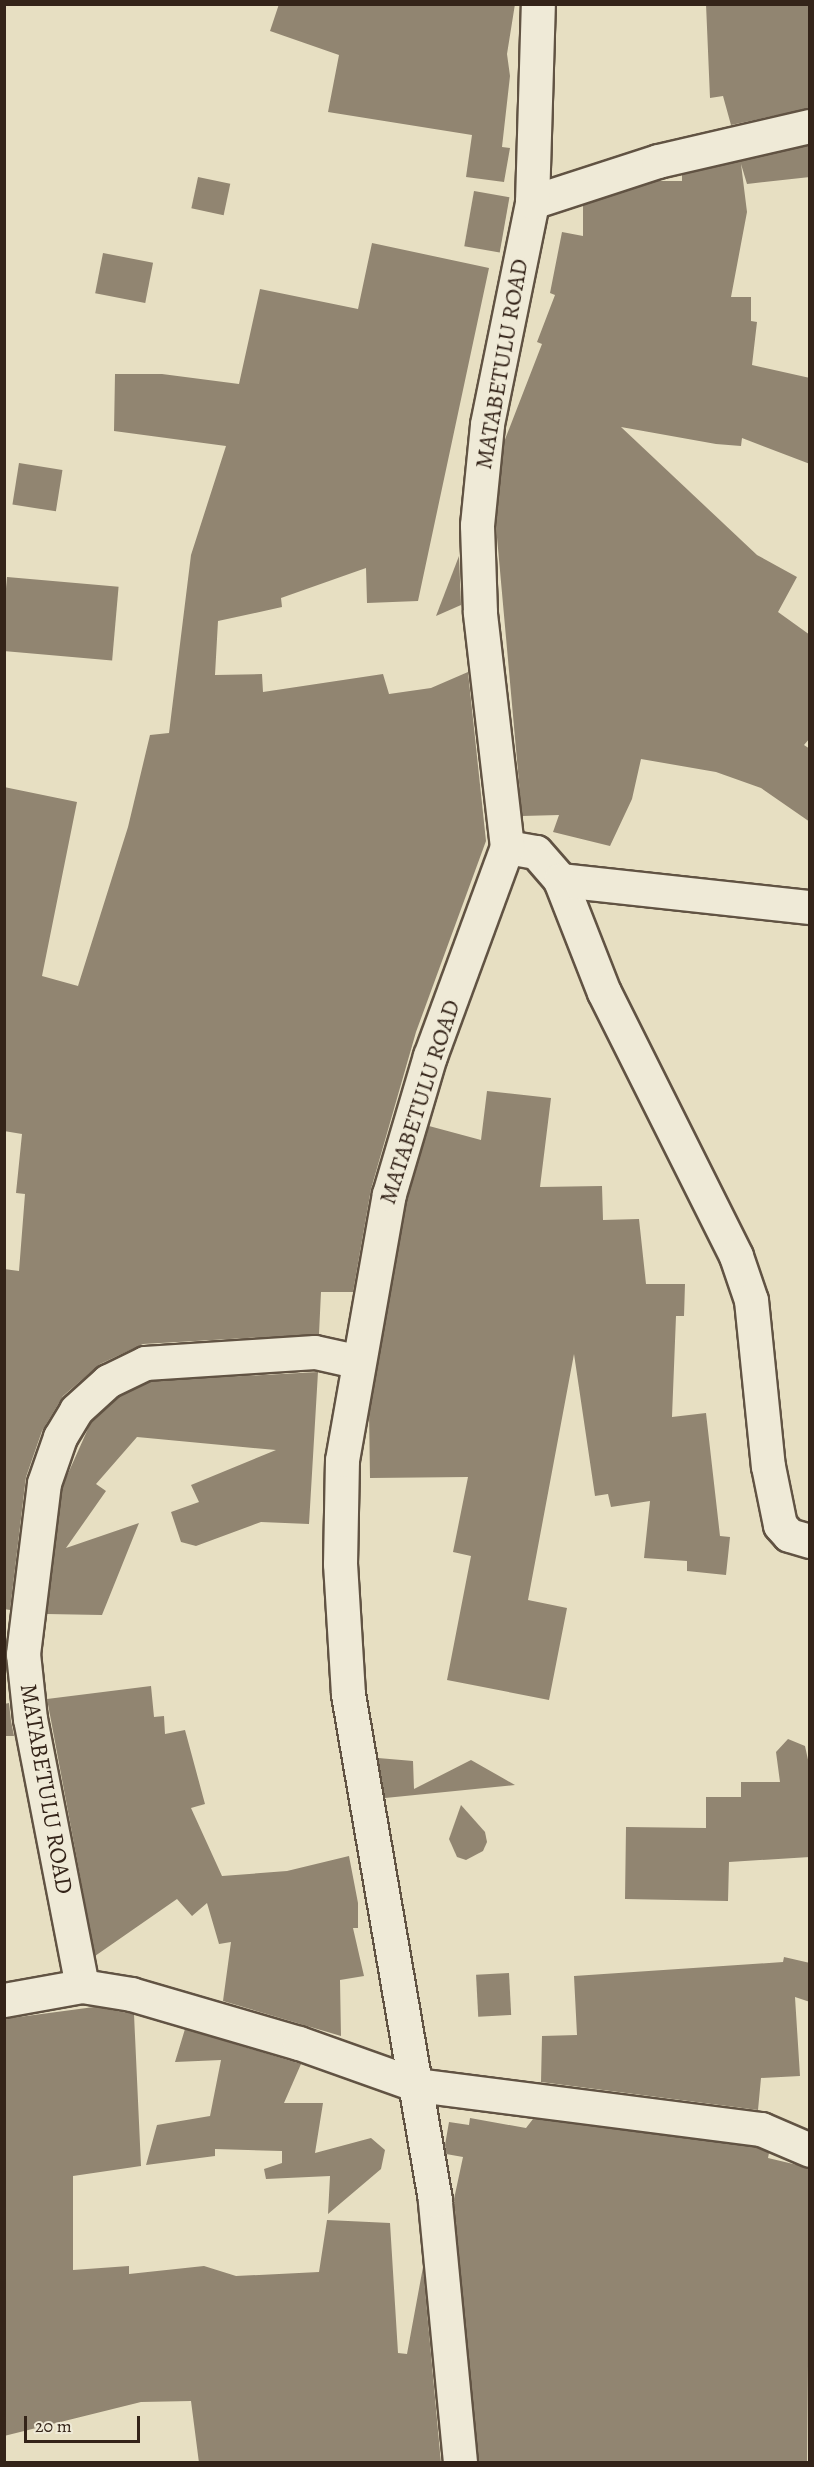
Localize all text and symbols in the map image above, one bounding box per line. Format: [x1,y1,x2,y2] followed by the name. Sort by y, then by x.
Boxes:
[469,257,535,471] street label: MATABETULU ROAD
[373,996,467,1208] street label: MATABETULU ROAD
[13,1682,79,1896] street label: MATABETULU ROAD
[27,2404,142,2442] scale bar
[35,2414,72,2438] text: 20 m

